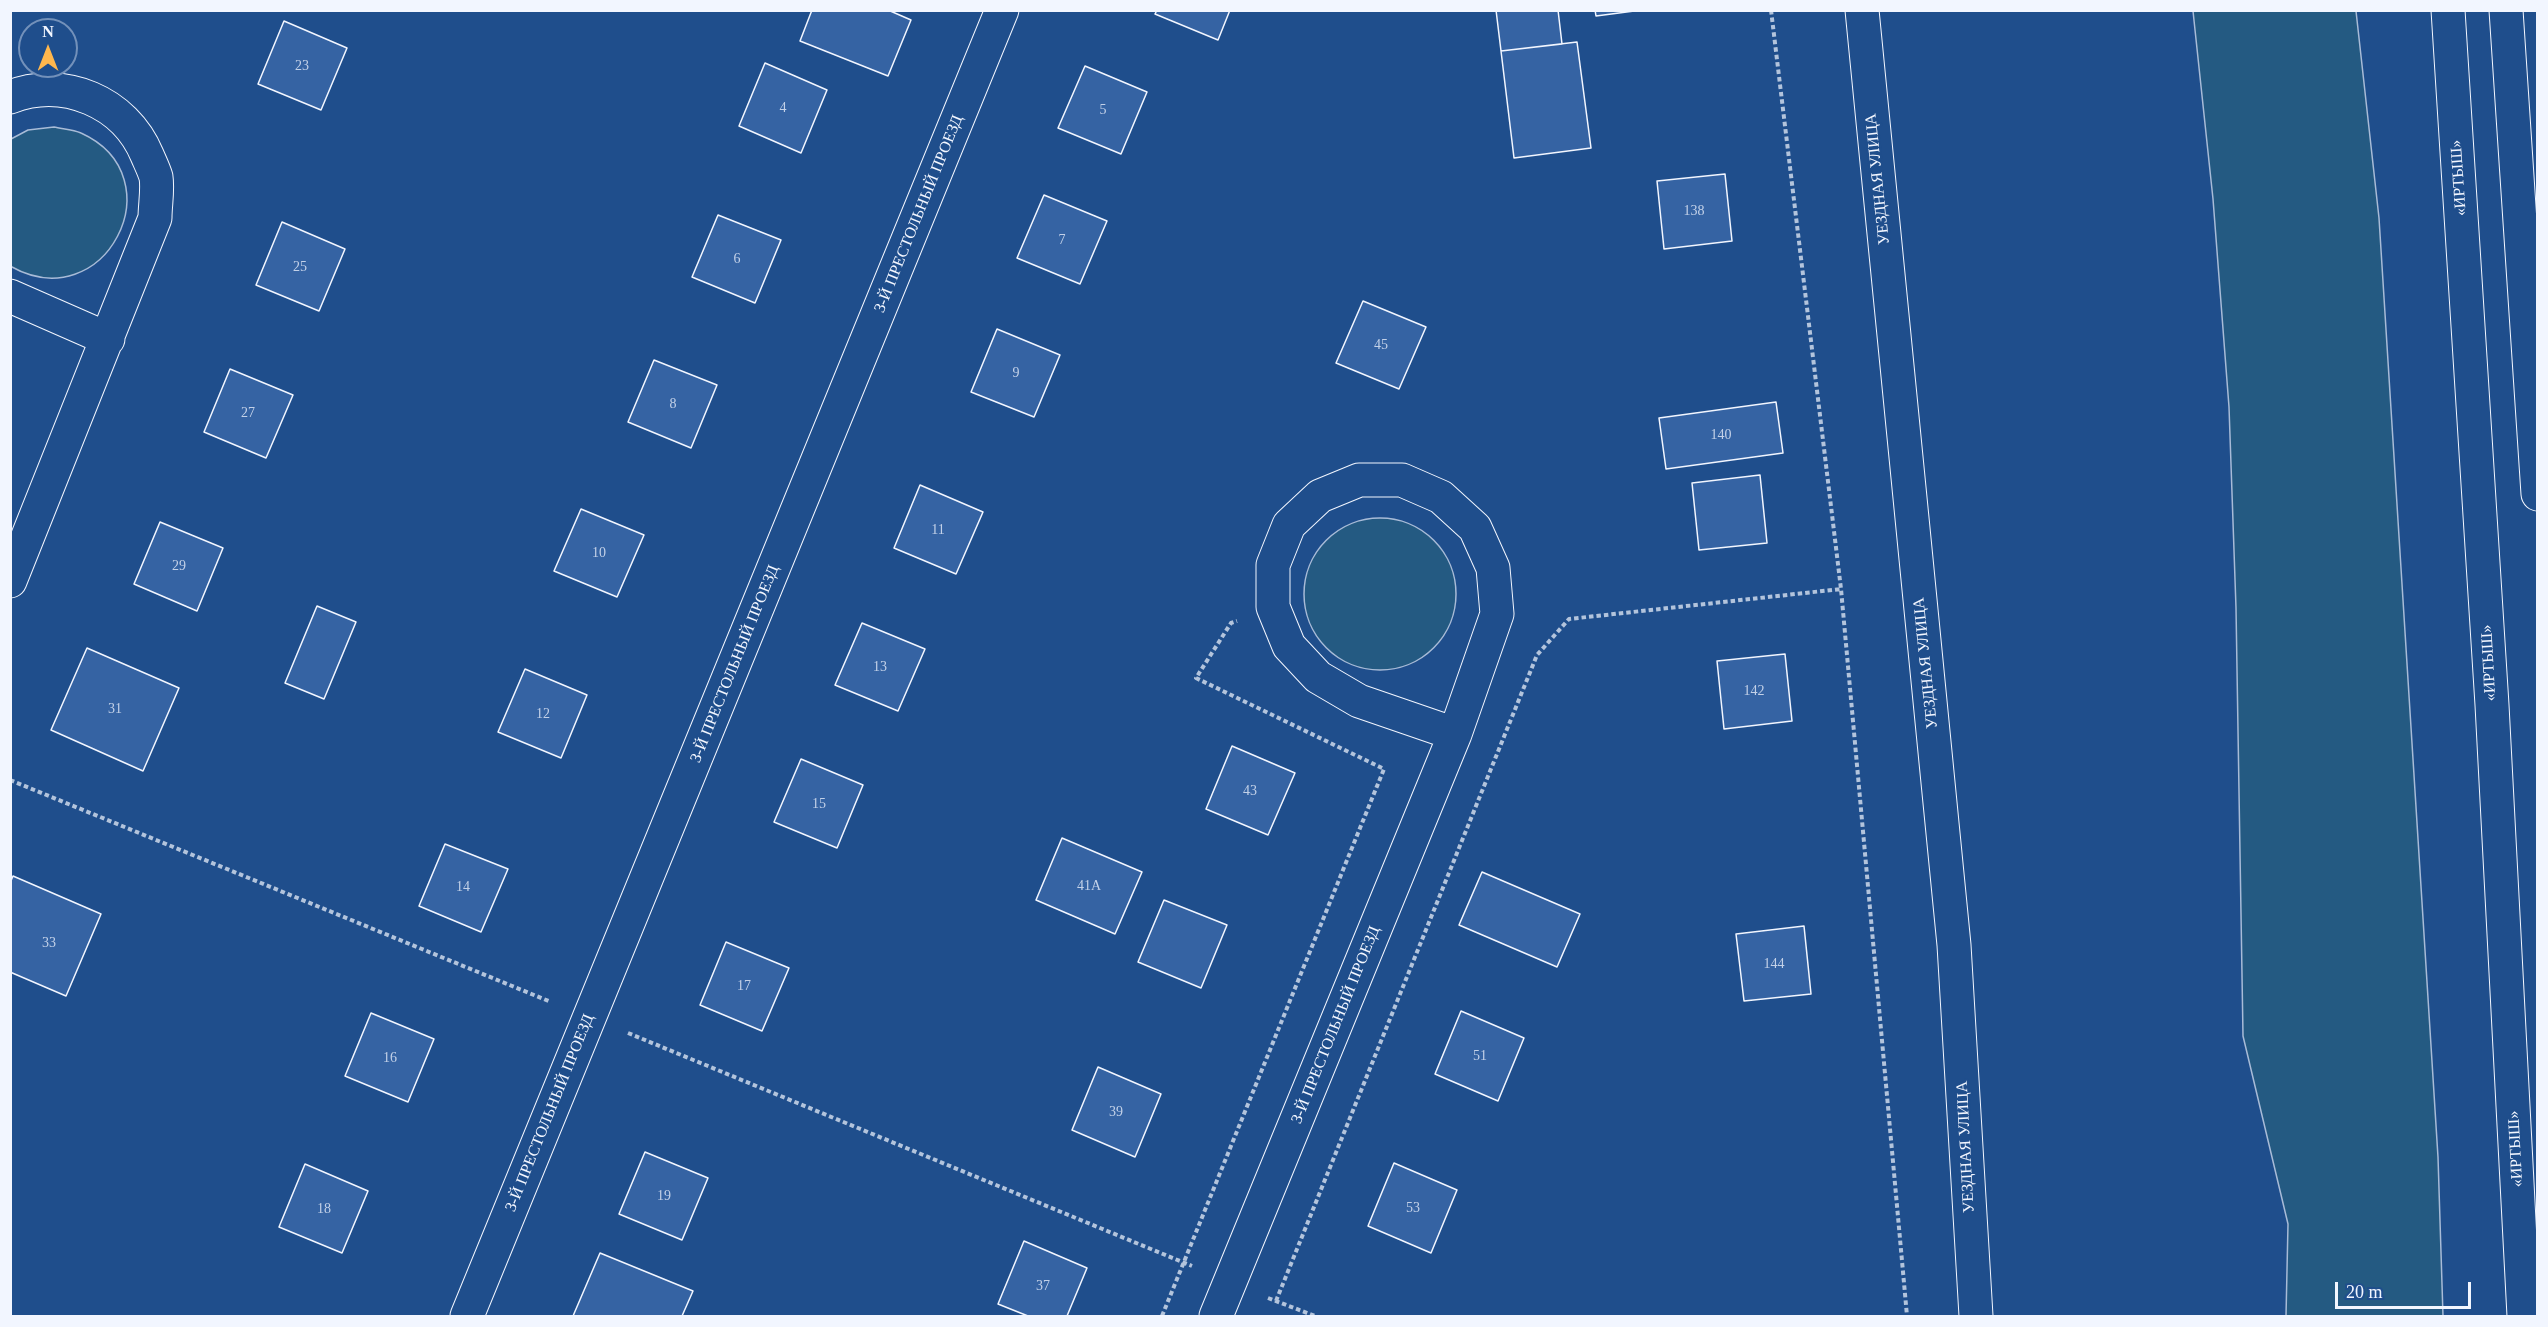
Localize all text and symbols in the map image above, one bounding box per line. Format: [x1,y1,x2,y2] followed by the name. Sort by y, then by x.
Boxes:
[18,18,78,78] north arrow
[42,23,54,40] text: N
[295,58,309,74] house number: 23
[780,100,786,116] house number: 4
[1100,102,1106,118] house number: 5
[871,112,967,316] street label: 3-Й ПРЕСТОЛЬНЫЙ ПРОЕЗД
[1862,112,1894,246] street label: УЕЗДНАЯ УЛИЦА
[2447,139,2471,217] street label: «ИРТЫШ»
[1684,203,1704,219] house number: 138
[1058,232,1066,248] house number: 7
[734,251,740,267] house number: 6
[293,259,307,275] house number: 25
[1374,337,1388,353] house number: 45
[1012,365,1020,381] house number: 9
[670,396,676,412] house number: 8
[241,405,255,421] house number: 27
[1710,427,1732,443] house number: 140
[931,522,945,538] house number: 11
[592,545,606,561] house number: 10
[172,558,186,574] house number: 29
[687,562,783,766] street label: 3-Й ПРЕСТОЛЬНЫЙ ПРОЕЗД
[1910,596,1942,730] street label: УЕЗДНАЯ УЛИЦА
[2477,624,2501,702] street label: «ИРТЫШ»
[873,659,887,675] house number: 13
[1744,683,1764,699] house number: 142
[108,701,122,717] house number: 31
[536,706,550,722] house number: 12
[1243,783,1257,799] house number: 43
[812,796,826,812] house number: 15
[1077,878,1101,894] house number: 41А
[456,879,470,895] house number: 14
[1288,923,1384,1127] street label: 3-Й ПРЕСТОЛЬНЫЙ ПРОЕЗД
[42,935,56,951] house number: 33
[1764,956,1784,972] house number: 144
[737,978,751,994] house number: 17
[502,1011,598,1215] street label: 3-Й ПРЕСТОЛЬНЫЙ ПРОЕЗД
[1473,1048,1487,1064] house number: 51
[383,1050,397,1066] house number: 16
[1953,1081,1979,1213] street label: УЕЗДНАЯ УЛИЦА
[1109,1104,1123,1120] house number: 39
[2504,1110,2528,1188] street label: «ИРТЫШ»
[657,1188,671,1204] house number: 19
[1406,1200,1420,1216] house number: 53
[317,1201,331,1217] house number: 18
[2338,1270,2474,1308] scale bar
[1036,1278,1050,1294] house number: 37
[2346,1282,2383,1302] text: 20 m

